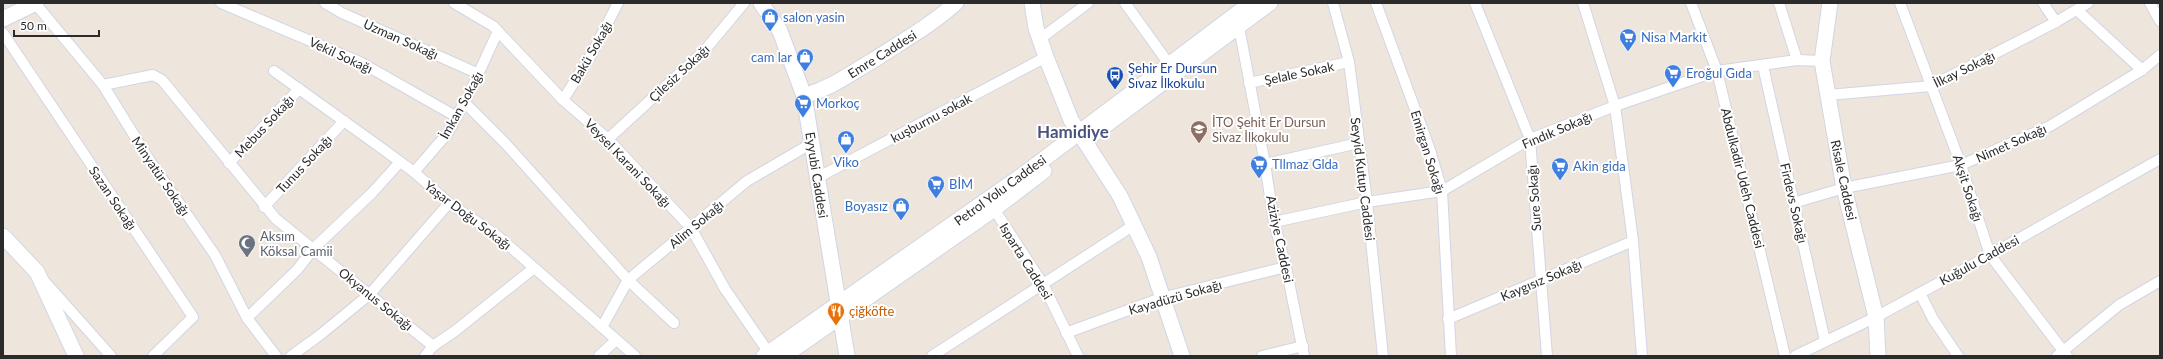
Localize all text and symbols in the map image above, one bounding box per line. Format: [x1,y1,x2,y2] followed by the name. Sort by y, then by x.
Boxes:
[760,7,780,32] shop icon: salon yasin
[783,9,845,25] place label: salon yasin
[14,12,99,38] scale bar
[361,15,441,63] street label: Uzman Sokağı
[20,18,47,33] text: 50 m
[567,18,615,86] street label: Bakü Sokağı
[845,27,919,81] street label: Emre Caddesi
[1618,27,1638,52] supermarket icon: Nisa Markit
[1641,29,1707,45] place label: Nisa Markit
[307,33,375,77] street label: Vekil Sokağı
[645,41,713,105] street label: Çilesiz Sokağı
[795,47,815,72] shop icon: cam lar
[1931,47,1997,91] street label: İlkay Sokağı
[751,49,792,65] place label: cam lar
[1263,58,1336,88] street label: Şelale Sokak
[1128,60,1217,91] place label: Şehir Er Dursun Sıvaz İlkokulu
[1663,63,1683,88] supermarket icon: Eroğul Gıda
[1105,65,1125,90] bus stop icon: Şehir Er Dursun Sıvaz İlkokulu
[1686,65,1752,81] place label: Eroğul Gıda
[436,68,486,142] street label: İmkan Sokağı
[888,90,974,146] street label: kuşburnu sokak
[231,91,297,161] street label: Mebus Sokağı
[793,93,813,118] supermarket icon: Morkoç
[816,95,860,111] place label: Morkoç
[1718,106,1768,250] street label: Abdulkadir Udeh Caddesi
[1408,108,1448,196] street label: Emirgan Sokağı
[1519,108,1595,152] street label: Fındık Sokağı
[1212,114,1326,145] place label: İTO Şehit Er Dursun Sivaz İlkokulu
[582,115,674,211] street label: Veysel Karani Sokağı
[1347,116,1379,242] street label: Seyyid Kutup Caddesi
[1189,119,1209,144] school or university icon: İTO Şehit Er Dursun Sivaz İlkokulu
[1973,120,2049,166] street label: Nimet Sokağı
[1037,121,1109,142] district label: Hamidiye
[836,129,856,154] shop icon: Viko
[273,131,335,197] street label: Tunus Sokağı
[802,131,832,219] street label: Eyyubi Caddesi
[129,133,193,219] street label: Minyatür Sokağı
[1828,138,1860,222] street label: Risale Caddesi
[951,151,1049,229] street label: Petrol Yolu Caddesi
[1950,153,1986,223] street label: Akşit Sokağı
[833,154,859,170] place label: Viko
[1249,154,1269,179] supermarket icon: Tllmaz Glda
[1272,156,1338,172] place label: Tllmaz Glda
[1550,156,1570,181] supermarket icon: Akin gida
[1573,158,1626,174] place label: Akin gida
[1777,161,1811,245] street label: Firdevs Sokağı
[86,163,140,233] street label: Sazan Sokağı
[1524,164,1544,232] street label: Sure Sokağı
[926,174,946,199] supermarket icon: BİM
[949,176,973,192] place label: BİM
[421,177,515,253] street label: Yaşar Doğu Sokağı
[1263,194,1297,284] street label: Aziziye Caddesi
[891,196,911,221] shop icon: Boyasız
[665,197,727,251] street label: Alim Sokağı
[845,198,888,214] place label: Boyasız
[996,220,1056,302] street label: Isparta Caddesi
[260,228,333,259] place label: Aksım Köksal Camii
[1936,232,2022,288] street label: Kuğulu Caddesi
[237,233,257,258] mosque icon: Aksım Köksal Camii
[1498,256,1584,304] street label: Kaygısız Sokağı
[336,264,416,334] street label: Okyanus Sokağı
[1127,276,1223,318] street label: Kayadüzü Sokağı
[826,301,846,326] restaurant icon: çiğköfte
[849,303,894,319] place label: çiğköfte

